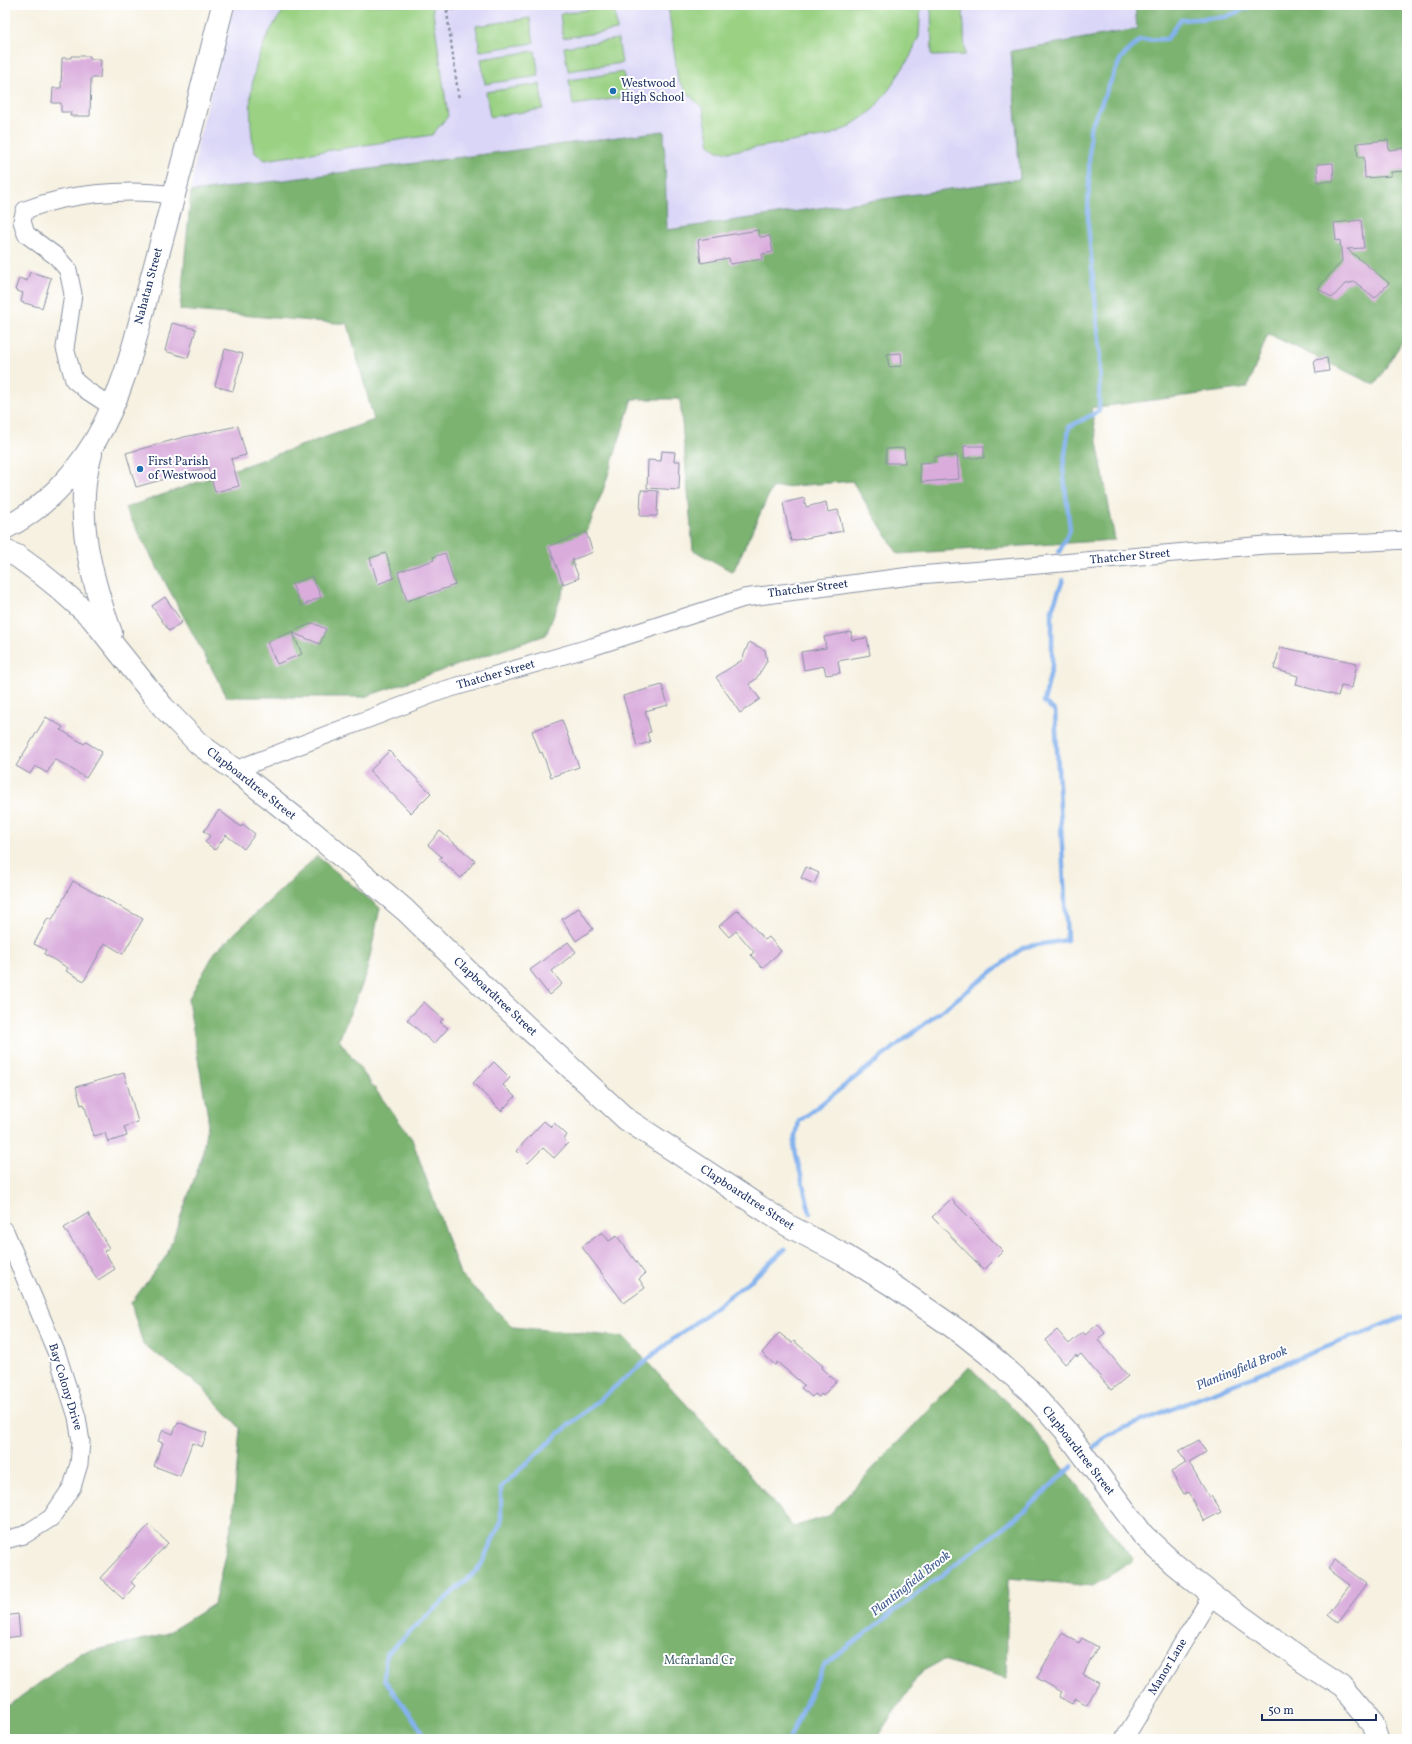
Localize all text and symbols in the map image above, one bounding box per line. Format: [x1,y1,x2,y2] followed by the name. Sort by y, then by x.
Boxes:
[621,76,685,106] place label: Westwood High School
[608,86,618,96] marker: Westwood High School
[131,246,167,326] street label: Nahatan Street
[148,454,217,484] place label: First Parish of Westwood
[135,464,145,474] marker: First Parish of Westwood
[1089,546,1171,568] street label: Thatcher Street
[767,576,849,602] street label: Thatcher Street
[455,656,537,694] street label: Thatcher Street
[203,744,299,824] street label: Clapboardtree Street
[450,954,540,1040] street label: Clapboardtree Street
[697,1162,797,1234] street label: Clapboardtree Street
[44,1342,86,1433] street label: Bay Colony Drive
[1194,1342,1290,1396] water label: Plantingfield Brook
[1038,1403,1118,1499] street label: Clapboardtree Street
[867,1547,955,1621] water label: Plantingfield Brook
[1145,1635,1191,1698] street label: Manor Lane
[664,1653,734,1669] park label: Mcfarland Cr
[1262,1696,1376,1722] scale bar
[1268,1703,1294,1719] text: 50 m

